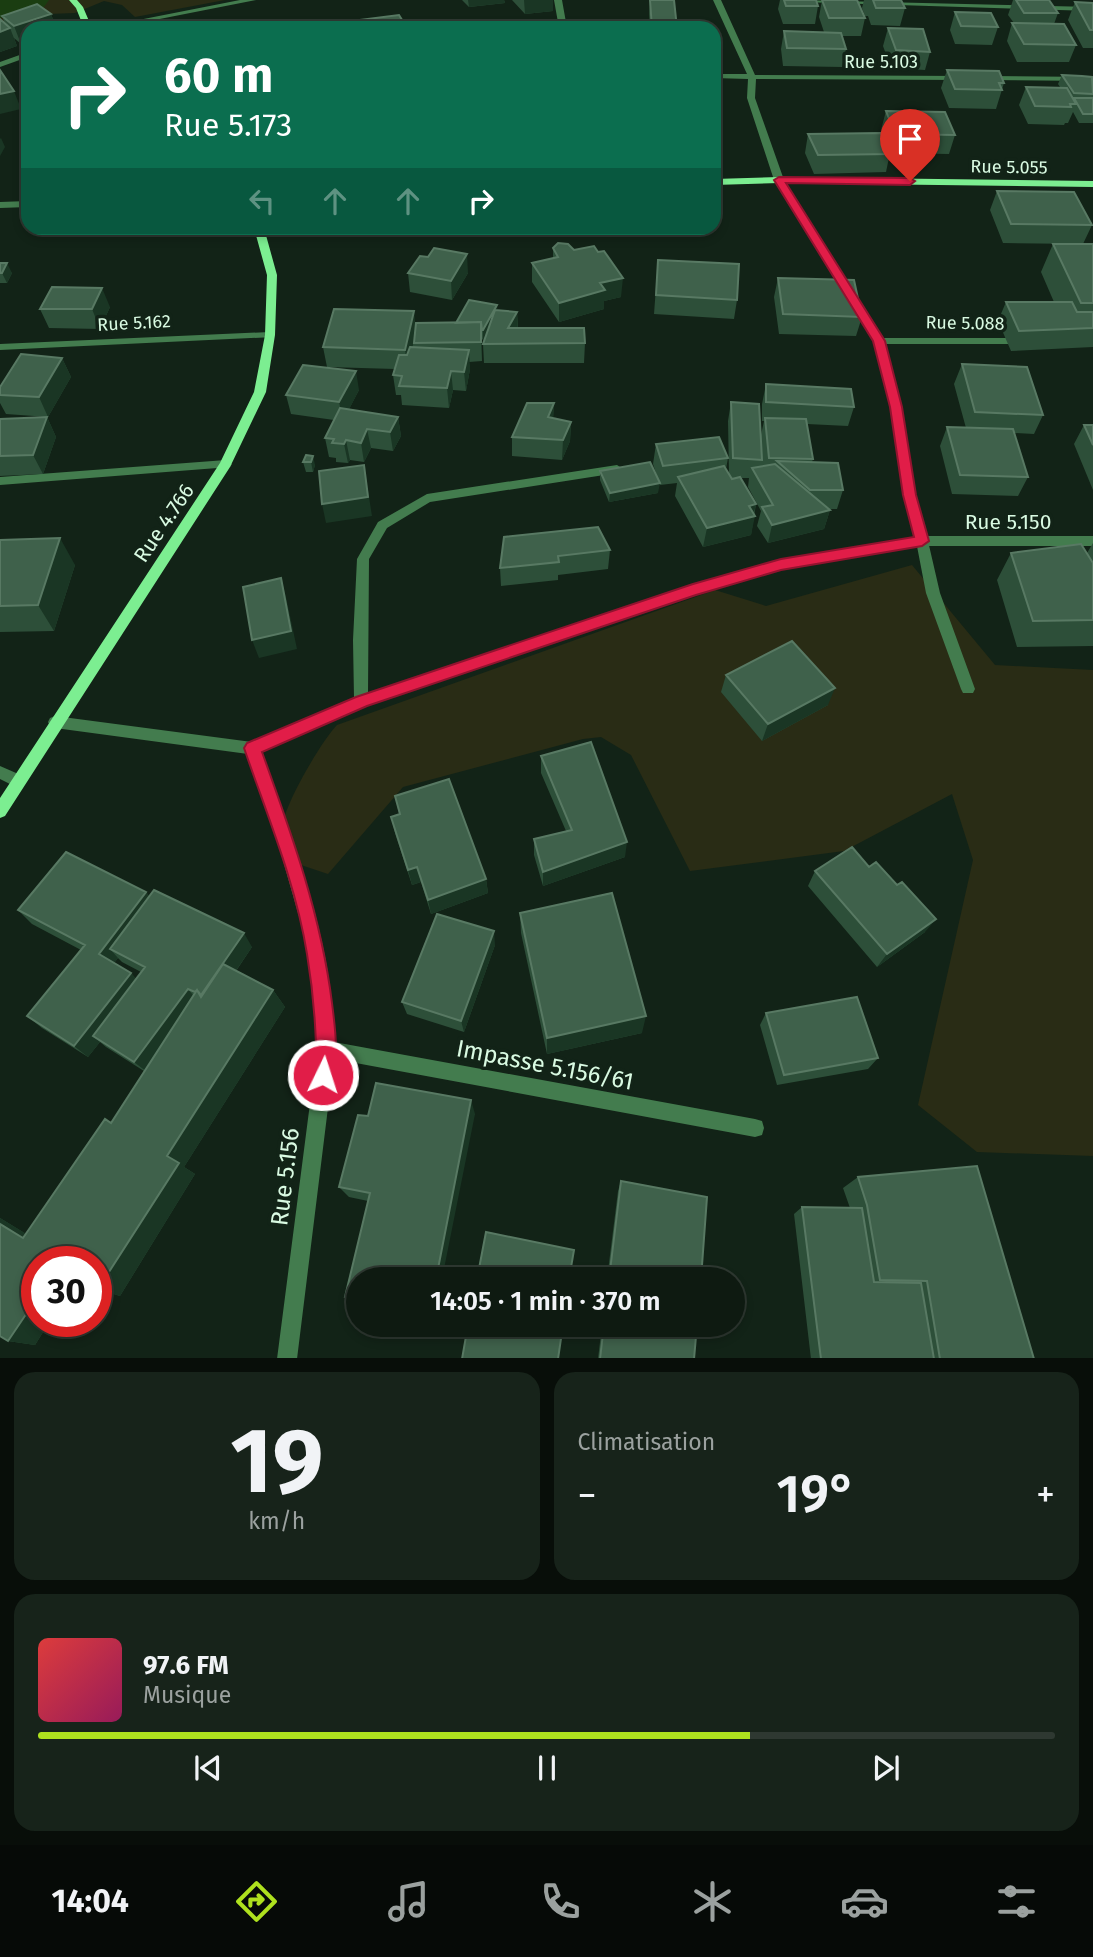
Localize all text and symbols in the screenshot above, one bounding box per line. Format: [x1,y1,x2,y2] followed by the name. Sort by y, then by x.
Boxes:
[164,46,273,105] text: 60 m
[49,49,140,140] icon: right
[844,51,918,73] street label: Rue 5.103
[164,106,292,144] text: Rue 5.173
[880,109,940,181] pin
[891,120,929,158] icon: arrive
[970,155,1048,179] street label: Rue 5.055
[243,182,281,220] icon: left
[316,182,354,220] icon: ahead
[389,182,427,220] icon: ahead
[462,182,500,220] icon: right
[97,310,171,336] street label: Rue 5.162
[925,311,1005,335] street label: Rue 5.088
[128,479,200,567] street label: Rue 4.766
[965,509,1051,535] street label: Rue 5.150
[454,1034,636,1096] street label: Impasse 5.156/61
[286,1038,360,1112] position arrow
[265,1126,305,1228] street label: Rue 5.156
[21,1246,112,1337] speed limit sign: 30
[430,1286,661,1317] text: 14:05 · 1 min · 370 m
[230,1407,323,1516] text: 19
[578,1428,715,1456] text: Climatisation
[777,1463,856,1526] text: 19°
[578,1472,597,1518] text: −
[1036,1472,1055,1518] text: +
[248,1507,305,1535] text: km/h
[143,1650,229,1681] text: 97.6 FM
[143,1681,231,1709] text: Musique
[189,1749,227,1787] icon: previous
[528,1749,566,1787] icon: pause
[867,1749,905,1787] icon: next
[232,1877,281,1926] icon: directions
[384,1877,433,1926] icon: music
[536,1877,585,1926] icon: phone
[688,1877,737,1926] icon: climate
[840,1877,889,1926] icon: car
[992,1877,1041,1926] icon: filters
[52,1882,129,1920] text: 14:04

